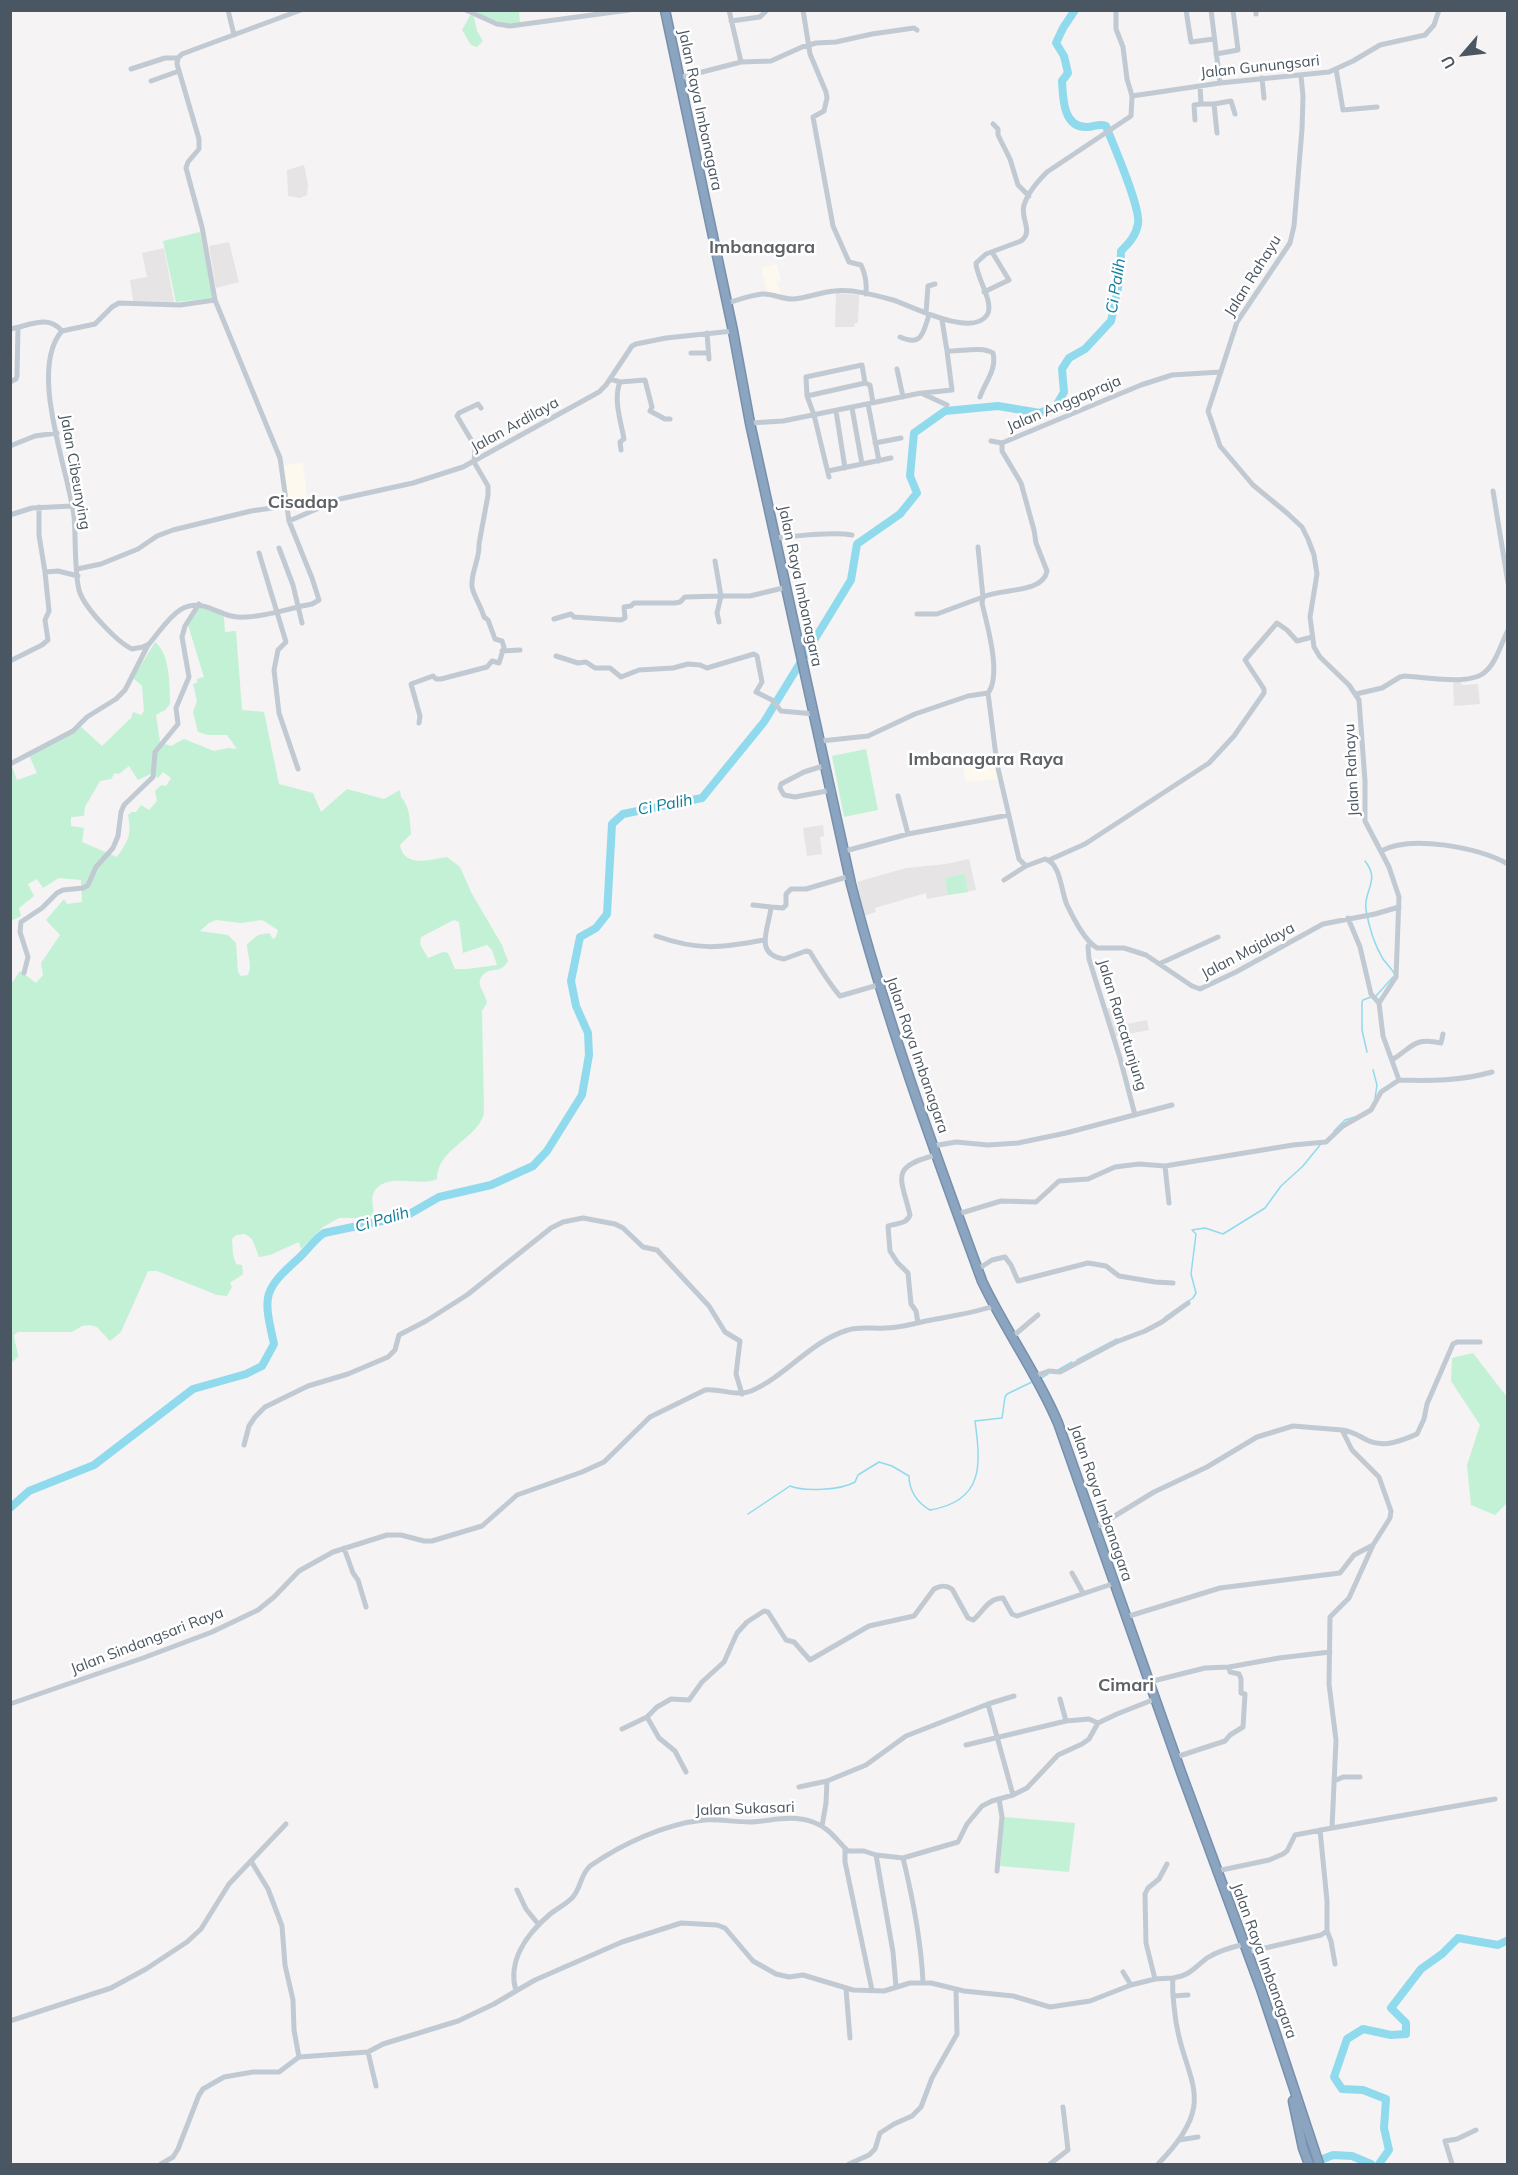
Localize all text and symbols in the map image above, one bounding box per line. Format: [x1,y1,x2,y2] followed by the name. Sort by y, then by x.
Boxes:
[1434,24,1494,84] north arrow
[674,28,726,192] street label: Jalan Raya Imbanagara
[1200,52,1320,82] street label: Jalan Gunungsari
[1436,53,1460,72] text: U
[1221,232,1285,320] street label: Jalan Rahayu
[709,237,815,259] district label: Imbanagara
[1102,257,1130,315] water label: Ci Palih
[1004,372,1124,436] street label: Jalan Anggapraja
[468,394,562,456] street label: Jalan Ardilaya
[56,413,94,531] street label: Jalan Cibeunying
[268,492,338,514] district label: Cisadap
[774,504,826,668] street label: Jalan Raya Imbanagara
[1341,723,1363,817] street label: Jalan Rahayu
[908,749,1064,771] district label: Imbanagara Raya
[636,790,694,820] water label: Ci Palih
[1198,919,1298,983] street label: Jalan Majalaya
[1093,957,1151,1093] street label: Jalan Rancatunjung
[882,974,952,1136] street label: Jalan Raya Imbanagara
[353,1203,411,1237] water label: Ci Palih
[1066,1422,1136,1584] street label: Jalan Raya Imbanagara
[68,1604,226,1678] street label: Jalan Sindangsari Raya
[1098,1675,1154,1697] district label: Cimari
[695,1798,795,1820] street label: Jalan Sukasari
[1227,1881,1301,2041] street label: Jalan Raya Imbanagara

